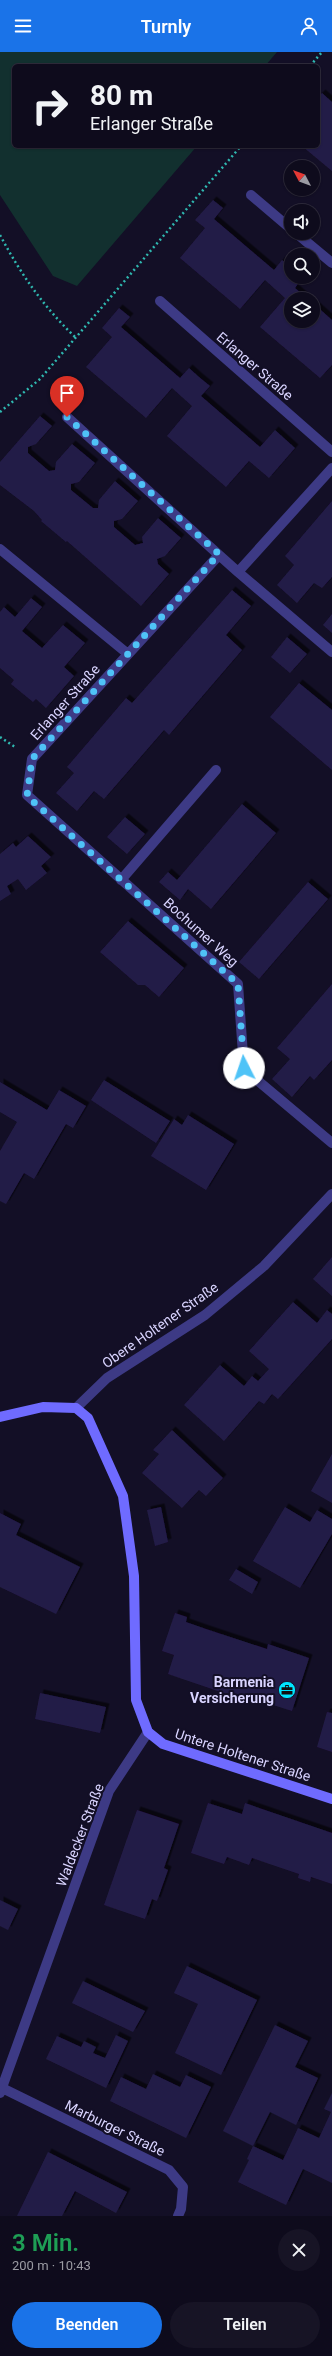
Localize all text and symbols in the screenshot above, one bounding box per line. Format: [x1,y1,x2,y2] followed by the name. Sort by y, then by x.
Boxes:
[12,15,34,37] icon: menu
[298,15,320,37] icon: person
[141,16,191,37] text: Turnly
[90,79,153,112] text: 80 m
[24,80,76,132] icon: right
[90,113,213,134] text: Erlanger Straße
[284,160,320,196] north arrow
[284,160,320,328] map controls
[284,204,320,240] button: sound
[284,248,320,284] button: search
[284,292,320,328] button: layers
[214,329,296,403] street label: Erlanger Straße
[50,376,84,417] pin
[56,382,78,404] icon: arrive
[27,661,103,743] street label: Erlanger Straße
[160,894,242,970] street label: Bochumer Weg
[223,1047,265,1089] position arrow
[99,1279,221,1371] street label: Obere Holtener Straße
[190,1674,274,1706] place label: Barmenia Versicherung
[277,1680,297,1700] office icon: Barmenia Versicherung
[173,1725,313,1785] street label: Untere Holtener Straße
[53,1781,107,1889] street label: Waldecker Straße
[63,2097,167,2159] street label: Marburger Straße
[12,2229,79,2257] text: 3 Min.
[278,2229,320,2271] button: close
[12,2258,91,2273] text: 200 m · 10:43
[12,2302,162,2348] button: Beenden
[170,2302,320,2348] button: Teilen

